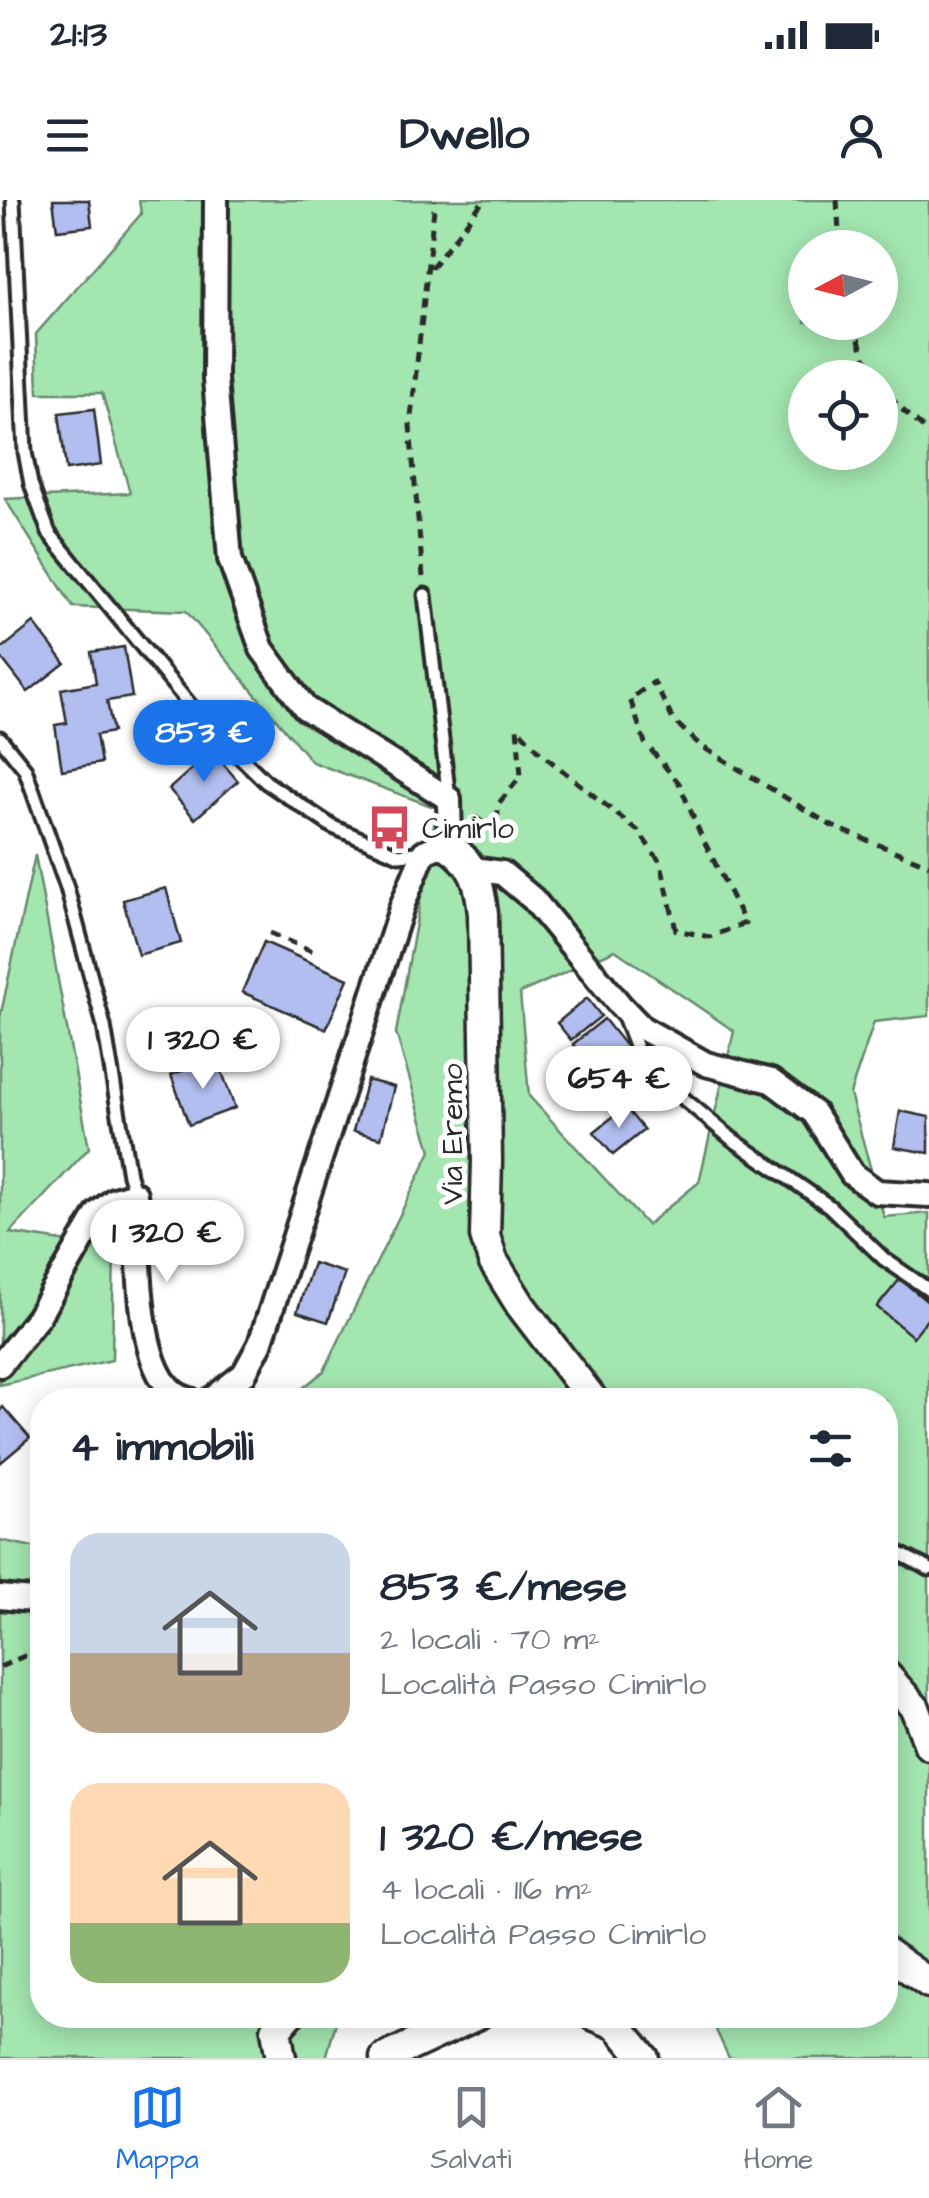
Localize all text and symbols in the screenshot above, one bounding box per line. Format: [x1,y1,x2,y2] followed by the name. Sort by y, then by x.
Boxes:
[50,9,107,61] text: 21:13
[400,104,529,166] text: Dwello
[40,108,95,163] icon: menu
[834,108,889,163] icon: person
[788,230,898,340] north arrow
[788,230,898,470] map controls
[788,360,898,470] button: locate
[134,700,274,785] pin: 853 €
[155,710,253,755] text: 853 €
[365,804,413,852] bus stop icon: Cimirlo
[422,808,514,850] place label: Cimirlo
[111,1007,295,1092] pin: 1 320 €
[148,1017,258,1062] text: 1 320 €
[549,1046,689,1131] pin: 654 €
[568,1056,670,1101] text: 654 €
[432,1063,474,1205] street label: Via Eremo
[75,1200,259,1285] pin: 1 320 €
[112,1210,222,1255] text: 1 320 €
[70,1419,254,1477] text: 4 immobili
[803,1421,858,1476] icon: filters
[380,1559,627,1617] text: 853 €/mese
[150,1573,270,1693] icon: home
[380,1617,600,1662] text: 2 locali · 70 m²
[380,1662,706,1707] text: Località Passo Cimirlo
[380,1809,643,1867] text: 1 320 €/mese
[150,1823,270,1943] icon: home
[380,1867,592,1912] text: 4 locali · 116 m²
[380,1912,706,1957] text: Località Passo Cimirlo
[116,2080,199,2179] tab: Mappa
[431,2080,512,2179] tab: Salvati
[743,2080,813,2179] tab: Home

